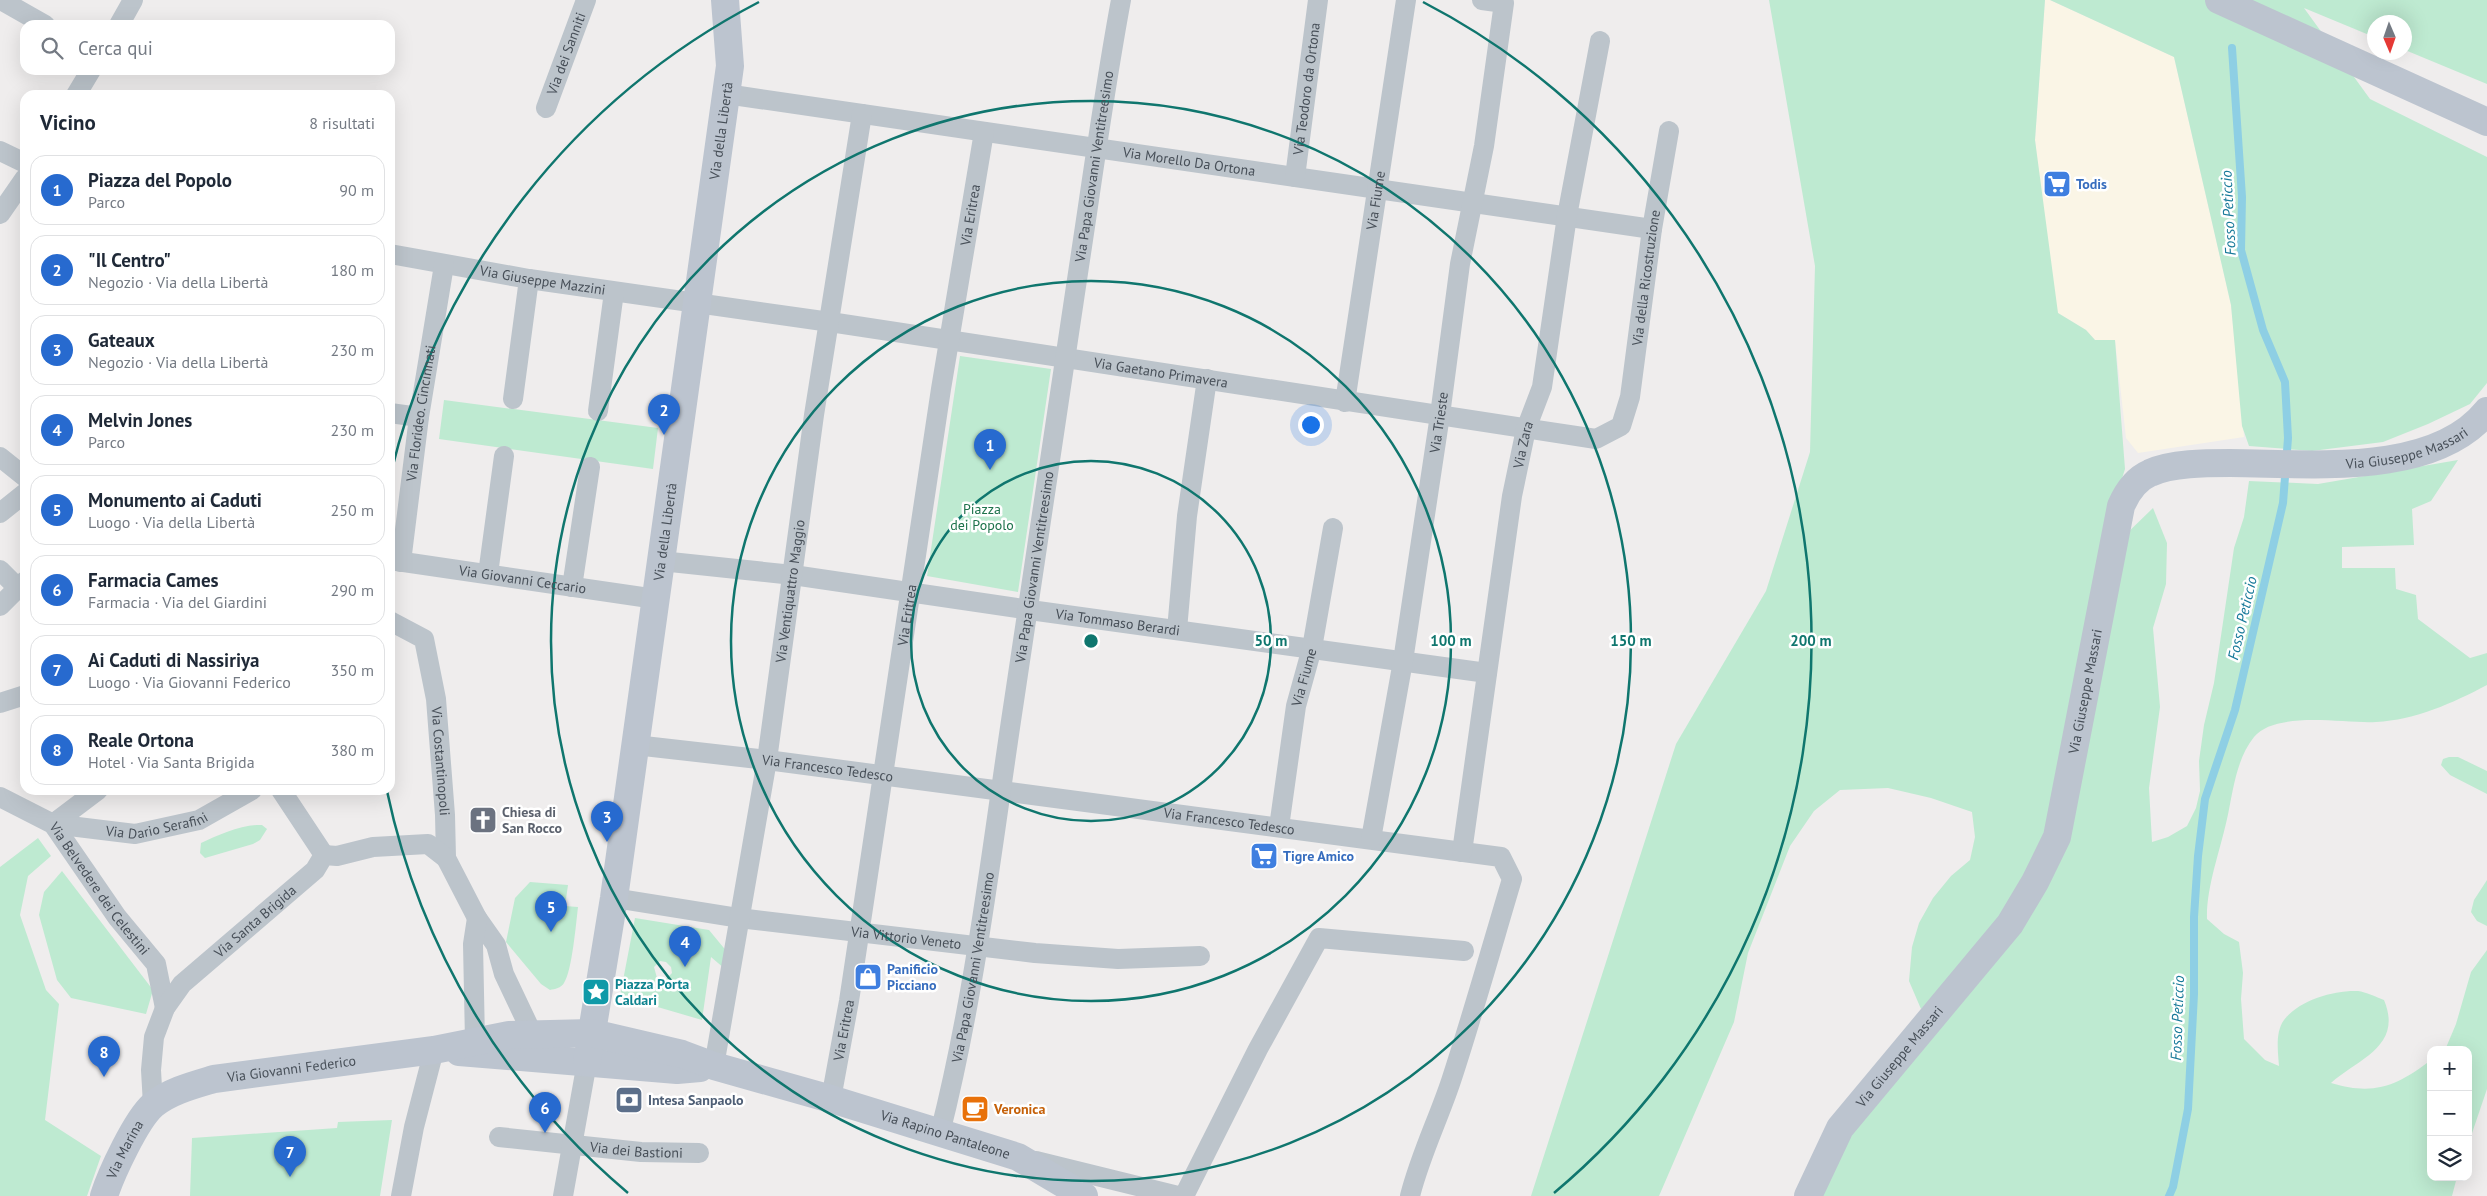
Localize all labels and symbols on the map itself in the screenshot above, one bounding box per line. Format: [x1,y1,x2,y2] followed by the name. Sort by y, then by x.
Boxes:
[542,10,590,98] street label: Via dei Sanniti
[2367,15,2412,60] north arrow
[1289,21,1324,157] street label: Via Teodoro da Ortona
[1071,69,1118,264] street label: Via Papa Giovanni Ventitreesimo
[705,81,737,182] street label: Via della Libertà
[1121,143,1257,180] street label: Via Morello Da Ortona
[2042,169,2072,199] supermarket icon: Todis
[1362,170,1389,232] street label: Via Fiume
[2216,170,2240,256] water label: Fosso Peticcio
[2076,175,2107,193] place label: Todis
[956,183,984,248] street label: Via Eritrea
[1628,208,1664,348] street label: Via della Ricostruzione
[477,261,607,299] street label: Via Giuseppe Mazzini
[402,344,440,484] street label: Via Florideo. Cincinnati
[1092,353,1229,392] street label: Via Gaetano Primavera
[1425,391,1452,455] street label: Via Trieste
[648,394,680,435] pin: 2
[1298,412,1324,438] your location
[1509,418,1537,471] street label: Via Zara
[2344,423,2471,473] street label: Via Giuseppe Massari
[974,429,1006,470] pin: 1
[1011,470,1058,665] street label: Via Papa Giovanni Ventitreesimo
[649,482,681,583] street label: Via della Libertà
[950,500,1014,534] park label: Piazza dei Popolo
[771,518,809,665] street label: Via Ventiquattro Maggio
[457,561,587,598] street label: Via Giovanni Ceccario
[2223,574,2261,662] water label: Fosso Peticcio
[893,583,921,648] street label: Via Eritrea
[1053,604,1181,640] street label: Via Tommaso Berardi
[2064,627,2106,756] street label: Via Giuseppe Massari
[1255,631,1287,650] text: 50 m
[1430,631,1472,650] text: 100 m
[1610,631,1652,650] text: 150 m
[1790,631,1832,650] text: 200 m
[1082,632,1100,650] centre of rings
[1287,646,1321,709] street label: Via Fiume
[428,705,454,816] street label: Via Costantinopoli
[760,750,894,786] street label: Via Francesco Tedesco
[591,801,623,842] pin: 3
[502,803,562,837] place label: Chiesa di San Rocco
[1161,803,1296,839] street label: Via Francesco Tedesco
[468,805,498,835] church icon: Chiesa di San Rocco
[104,808,211,843] street label: Via Dario Serafini
[45,818,154,959] street label: Via Belvedere dei Celestini
[1249,841,1279,871] supermarket icon: Tigre Amico
[1283,847,1355,865] place label: Tigre Amico
[947,871,998,1065] street label: Via Papa Giovanni Ventitreesimo
[210,881,300,962] street label: Via Santa Brigida
[535,891,567,932] pin: 5
[849,922,962,953] street label: Via Vittorio Veneto
[669,926,701,967] pin: 4
[887,960,939,994] place label: Panificio Picciano
[853,962,883,992] shop icon: Panificio Picciano
[615,975,689,1009] place label: Piazza Porta Caldari
[2166,975,2188,1061] water label: Fosso Peticcio
[581,977,611,1007] place icon: Piazza Porta Caldari
[829,998,858,1063] street label: Via Eritrea
[1851,1002,1947,1112] street label: Via Giuseppe Massari
[88,1036,120,1077] pin: 8
[225,1051,357,1086] street label: Via Giovanni Federico
[614,1085,644,1115] bank icon: Intesa Sanpaolo
[648,1091,744,1109] place label: Intesa Sanpaolo
[529,1092,561,1133] pin: 6
[960,1094,990,1124] cafe icon: Veronica
[993,1100,1045,1118] place label: Veronica
[877,1106,1012,1163] street label: Via Rapino Pantaleone
[102,1117,147,1183] street label: Via Marina
[274,1136,306,1177] pin: 7
[588,1138,683,1162] street label: Via dei Bastioni

